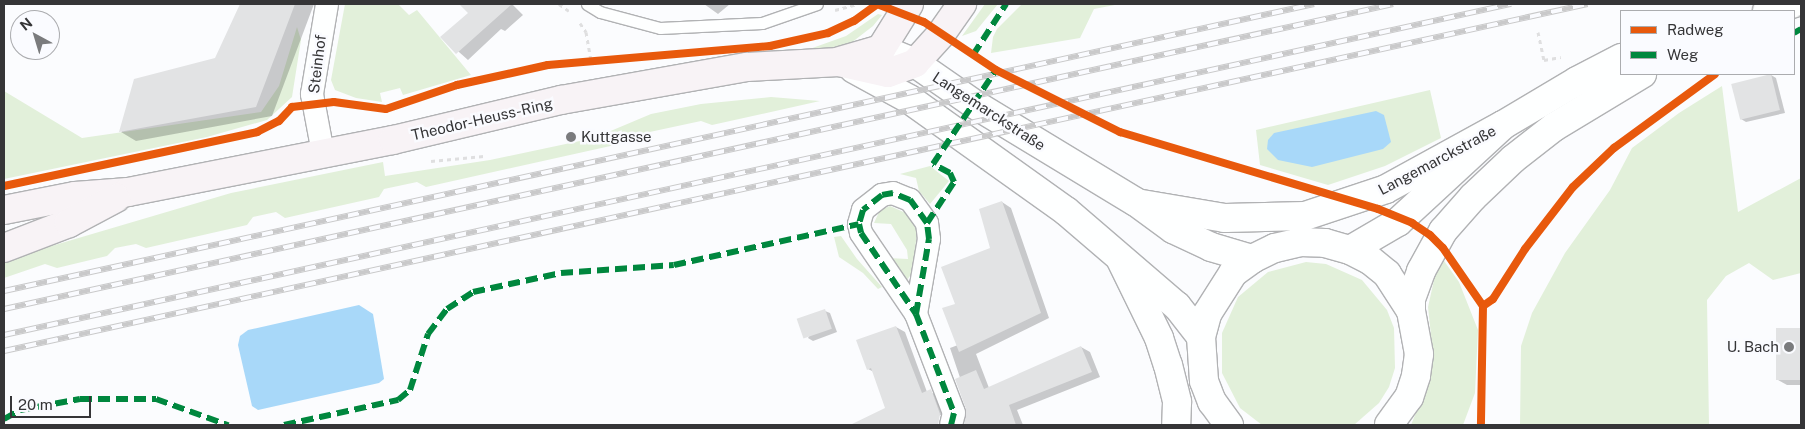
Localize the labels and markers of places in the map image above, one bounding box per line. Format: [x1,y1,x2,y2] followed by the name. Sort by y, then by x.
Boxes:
[581,128,652,146] place label: Kuttgasse
[565,131,577,143] marker: Kuttgasse
[1727,338,1779,356] place label: U. Bach
[1783,341,1795,353] marker: U. Bach

